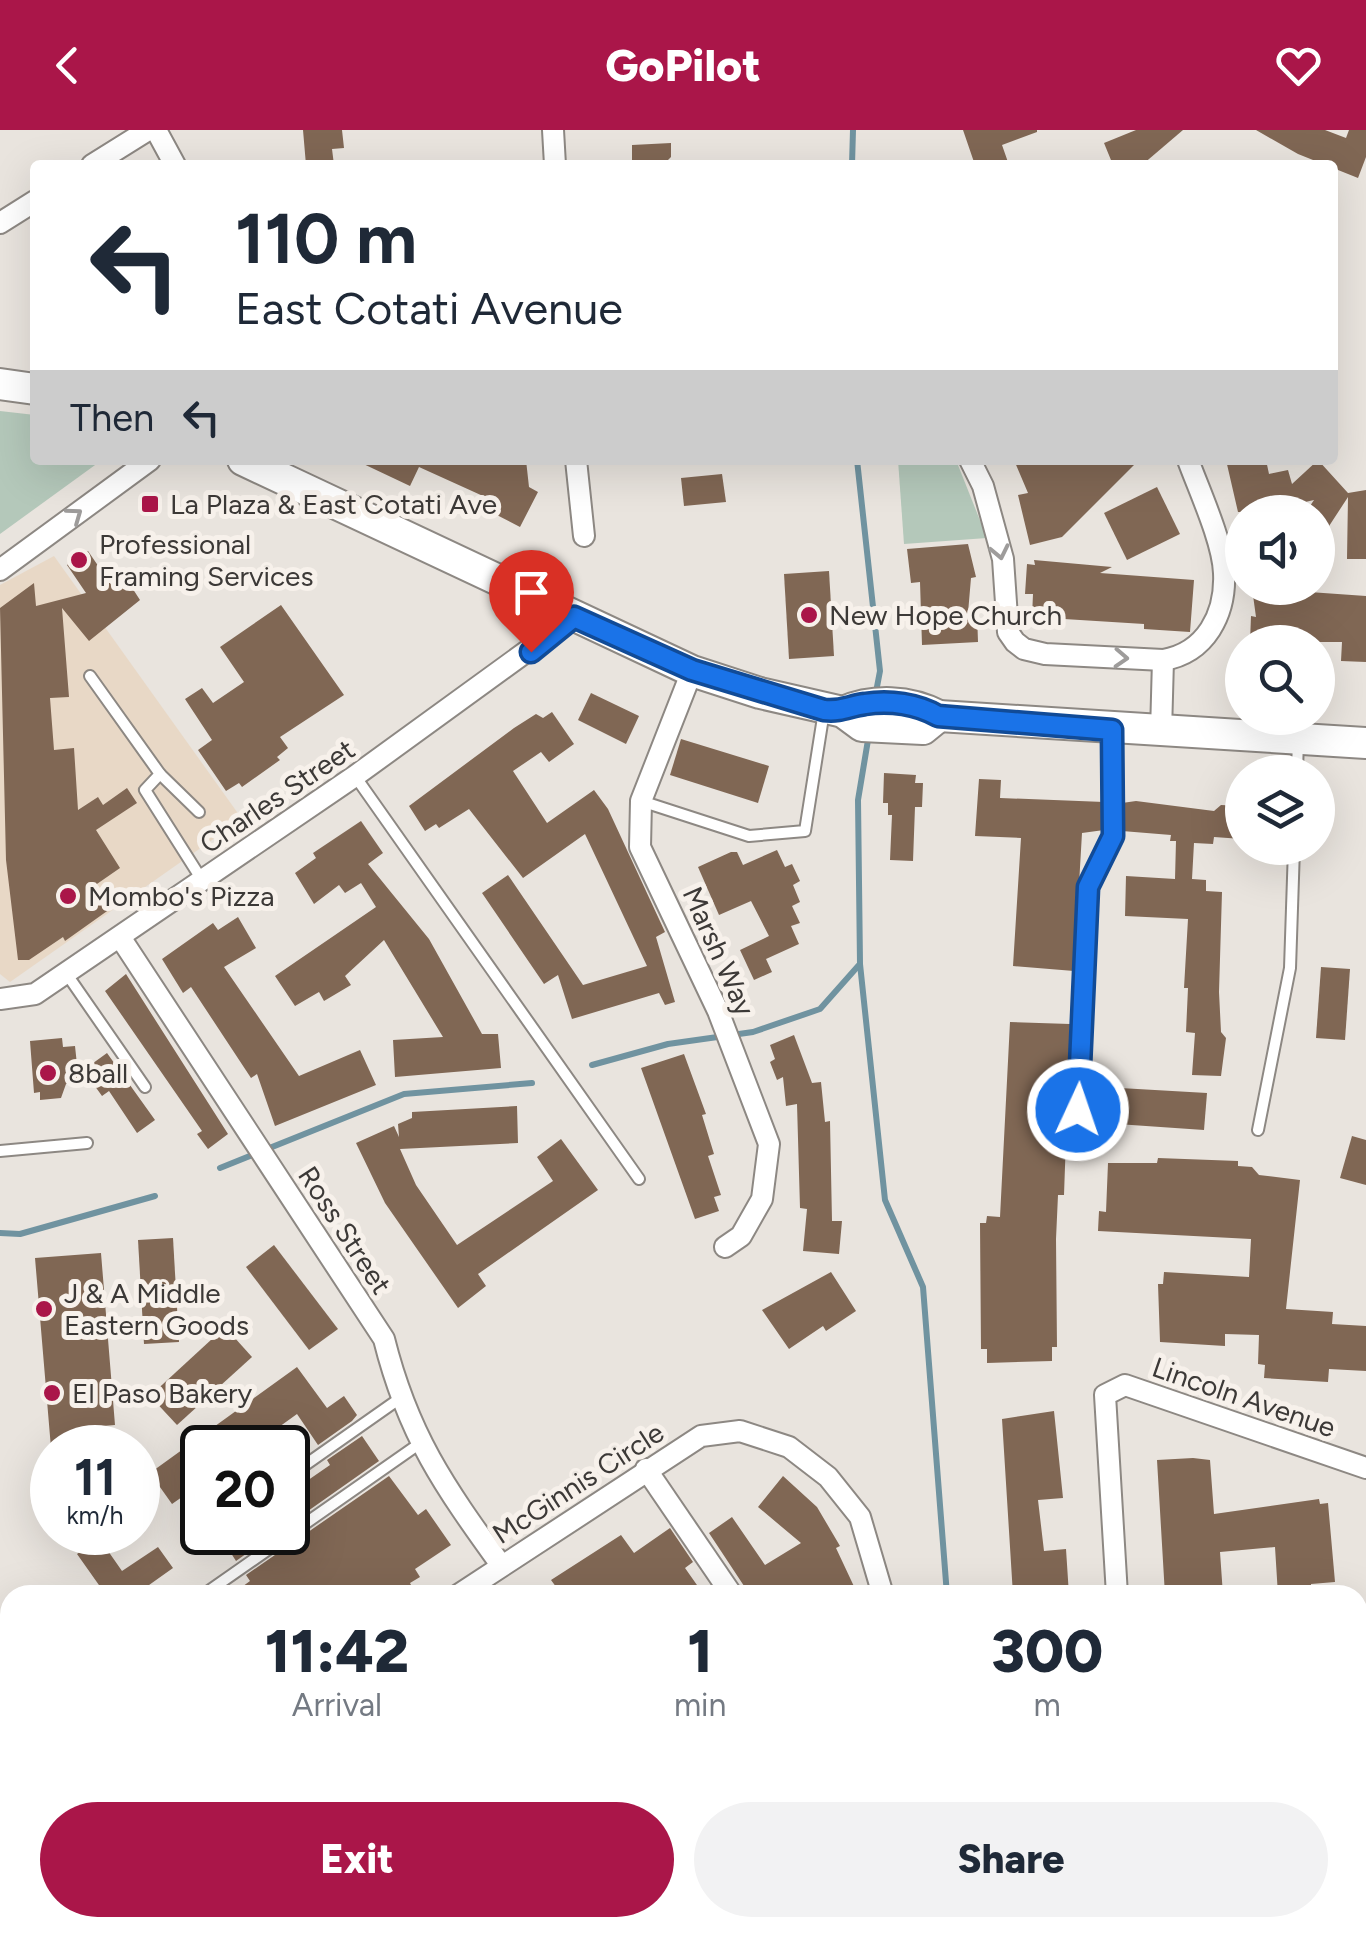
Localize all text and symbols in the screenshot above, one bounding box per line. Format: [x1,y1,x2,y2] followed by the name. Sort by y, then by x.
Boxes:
[40,38,95,93] icon: back
[605,38,761,92] text: GoPilot
[1271,38,1326,93] icon: heart
[235,196,417,281] text: 110 m
[70,200,200,330] icon: left
[235,281,623,335] text: East Cotati Avenue
[174,390,229,445] icon: left
[70,395,154,441] text: Then
[170,487,497,521] place label: La Plaza & East Cotati Ave
[139,493,161,515] marker: La Plaza & East Cotati Ave
[1225,495,1335,865] map controls
[1225,495,1335,605] button: sound
[64,510,82,527] one-way arrow
[99,527,313,593] place label: Professional Framing Services
[988,543,1009,560] one-way arrow
[68,549,90,571] marker: Professional Framing Services
[489,550,574,653] pin
[504,565,559,620] icon: arrive
[829,598,1062,632] place label: New Hope Church
[798,604,820,626] marker: New Hope Church
[1225,625,1335,735] button: search
[1113,647,1129,668] one-way arrow
[193,732,361,860] street label: Charles Street
[1225,755,1335,865] button: layers
[88,879,274,913] place label: Mombo's Pizza
[675,881,763,1021] street label: Marsh Way
[57,885,79,907] marker: Mombo's Pizza
[68,1056,128,1090] place label: 8ball
[1026,1058,1130,1162] position arrow
[37,1062,59,1084] marker: 8ball
[291,1160,399,1300] street label: Ross Street
[64,1276,249,1342] place label: J & A Middle Eastern Goods
[33,1298,55,1320] marker: J & A Middle Eastern Goods
[1148,1350,1340,1444] street label: Lincoln Avenue
[72,1376,252,1410] place label: El Paso Bakery
[41,1382,63,1404] marker: El Paso Bakery
[486,1415,670,1551] street label: McGinnis Circle
[180,1425,310,1555] speed limit sign: 20
[74,1447,116,1508] text: 11
[66,1500,124,1530] text: km/h
[265,1615,409,1687] text: 11:42
[687,1615,713,1687] text: 1
[991,1615,1103,1687] text: 300
[292,1686,382,1724] text: Arrival
[674,1686,726,1724] text: min
[1034,1686,1061,1724] text: m
[40,1802,674,1917] button: Exit
[694,1802,1328,1917] button: Share

